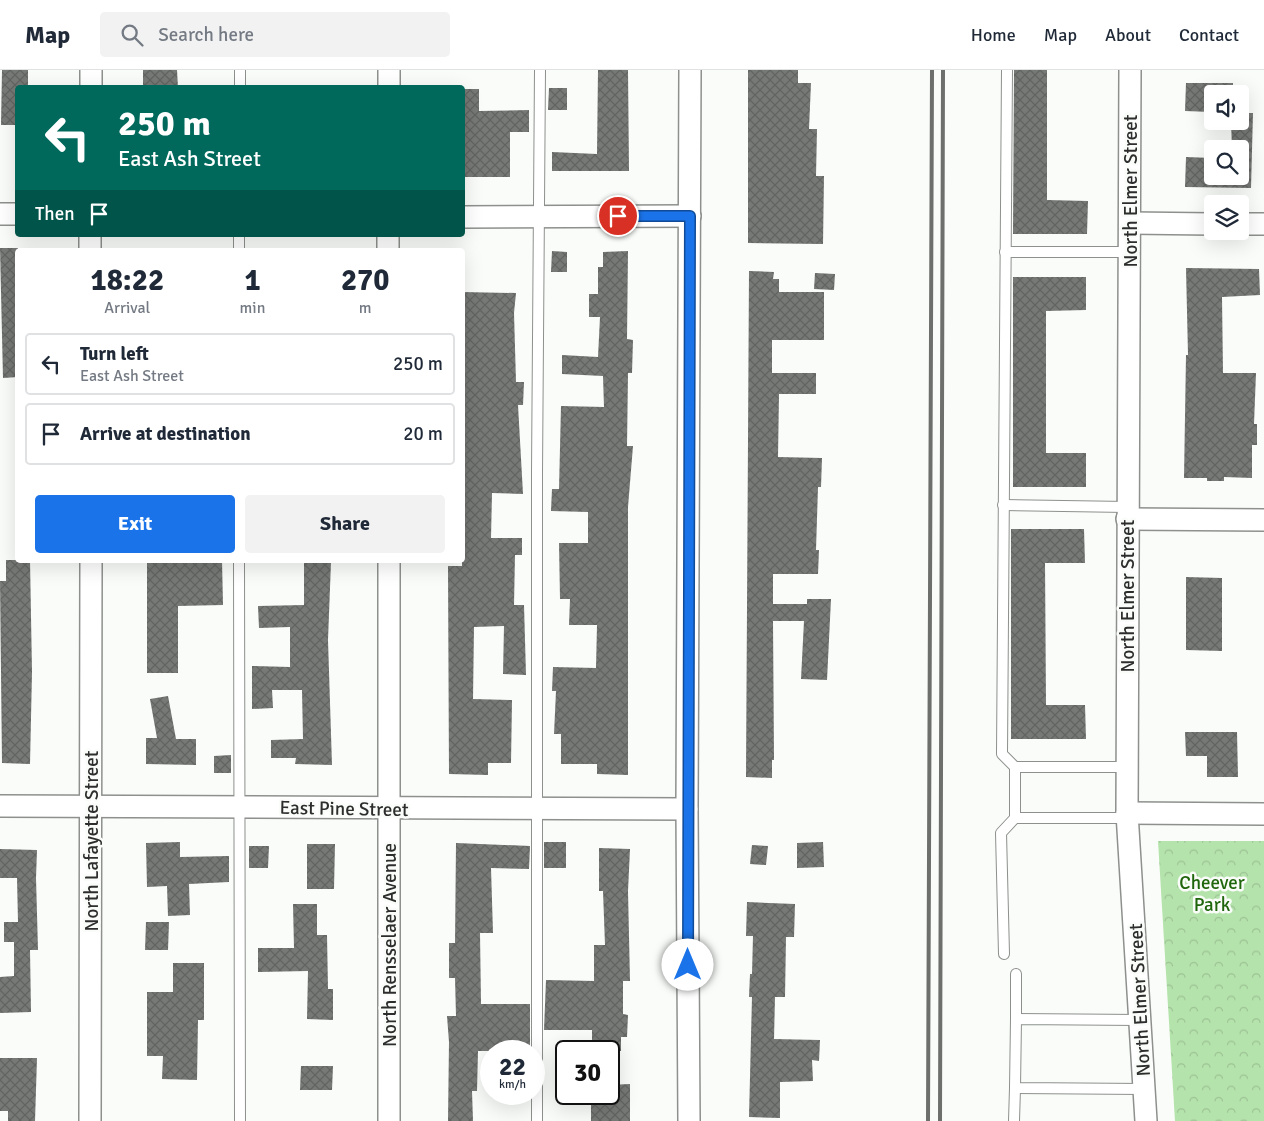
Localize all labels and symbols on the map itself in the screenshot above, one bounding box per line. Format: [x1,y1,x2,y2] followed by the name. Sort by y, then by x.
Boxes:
[1119,114,1143,268] street label: North Elmer Street
[597,195,639,237] pin
[1116,519,1140,673] street label: North Elmer Street
[80,750,104,931] street label: North Lafayette Street
[279,796,409,822] street label: East Pine Street
[378,843,402,1047] street label: North Rensselaer Avenue
[1179,871,1245,917] park label: Cheever Park
[1124,923,1156,1077] street label: North Elmer Street
[661,938,713,990] position arrow
[555,1040,620,1105] speed limit sign: 30

